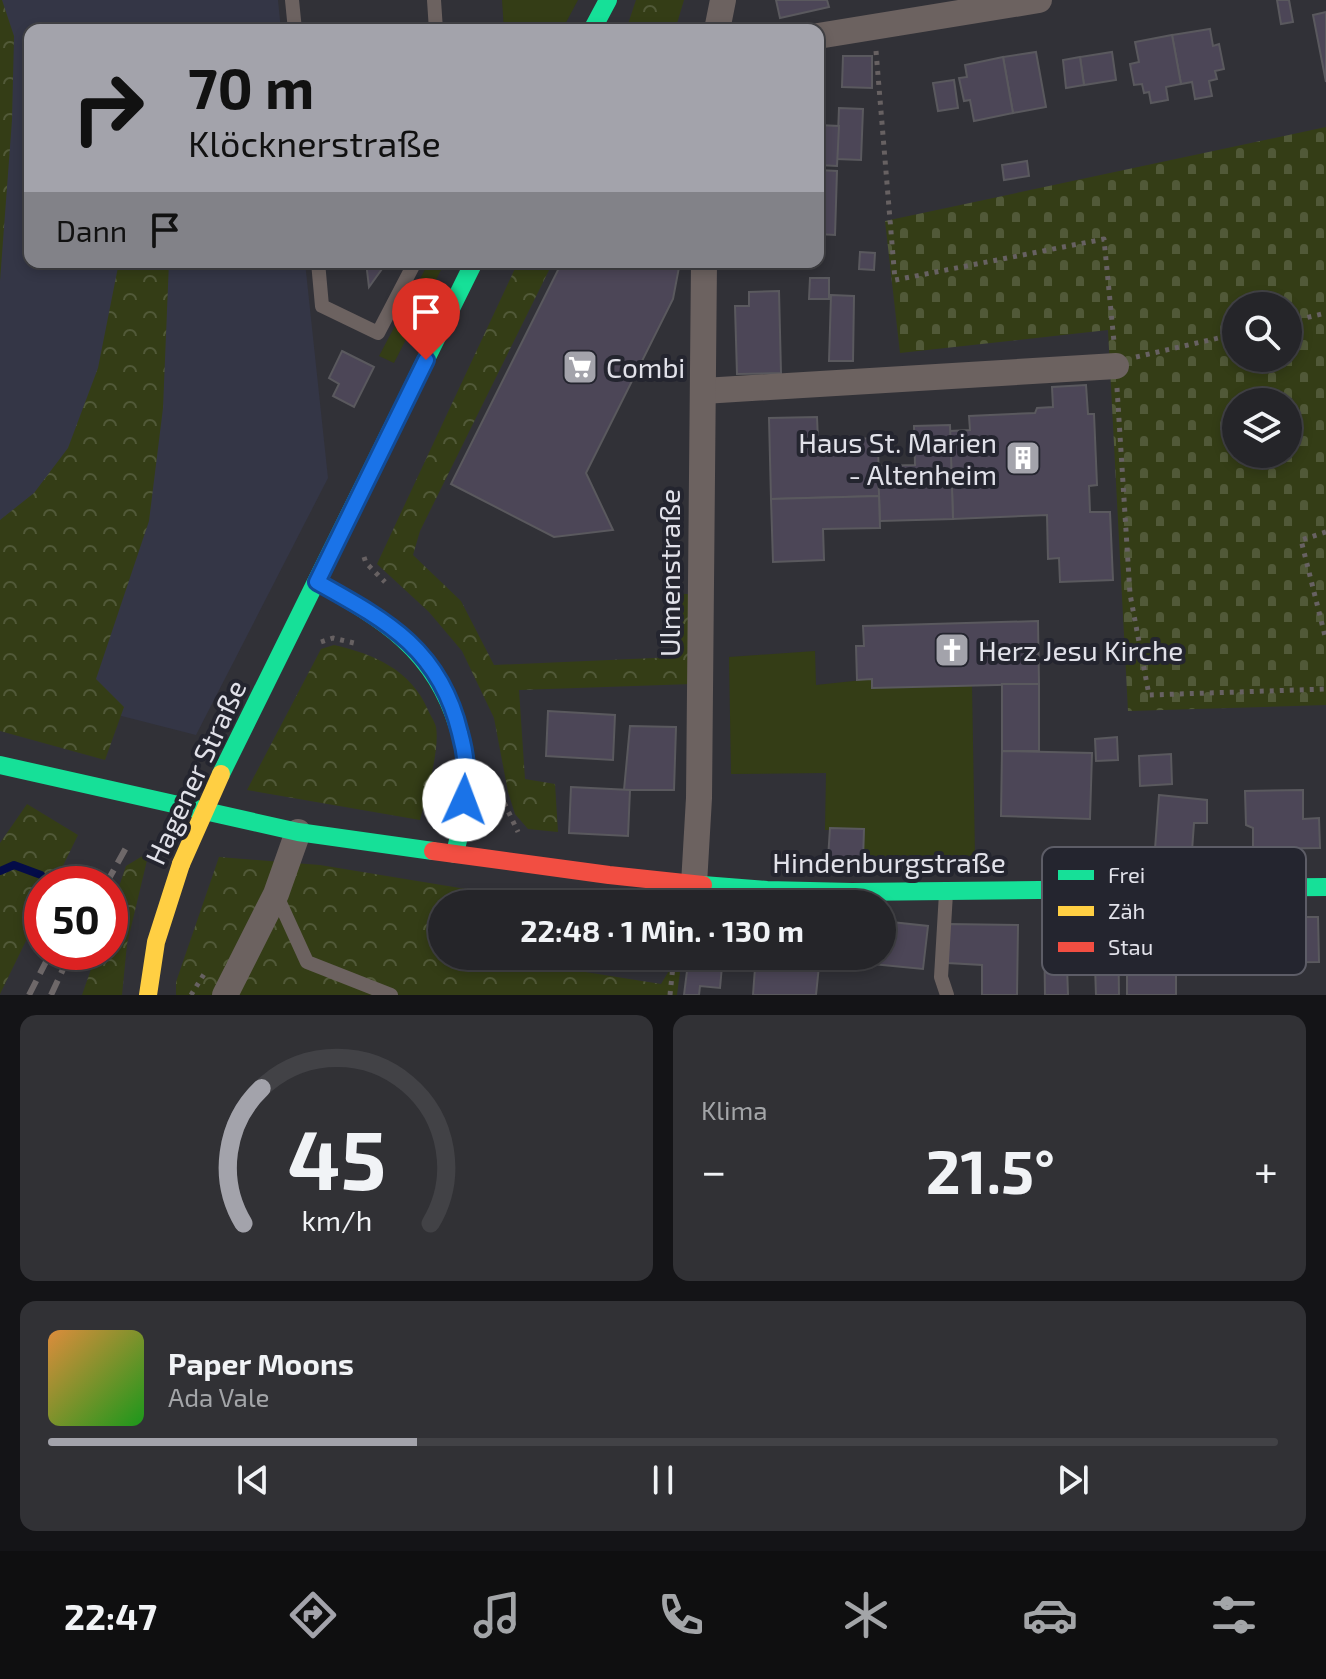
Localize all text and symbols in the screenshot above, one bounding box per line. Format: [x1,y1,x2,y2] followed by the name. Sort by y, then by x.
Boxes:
[188,53,314,120] text: 70 m
[56,56,160,160] icon: right
[188,121,441,164] text: Klöcknerstraße
[143,208,187,252] icon: arrive
[56,212,127,248] text: Dann
[392,278,460,360] pin
[404,290,448,334] icon: arrive
[1222,292,1302,468] map controls
[1222,292,1302,372] button: search
[561,348,599,386] supermarket icon: Combi
[606,350,685,384] place label: Combi
[1222,388,1302,468] button: layers
[798,425,997,491] place label: Haus St. Marien - Altenheim
[1004,439,1042,477] building icon: Haus St. Marien - Altenheim
[652,489,686,657] street label: Ulmenstraße
[933,631,971,669] church icon: Herz Jesu Kirche
[978,633,1183,667] place label: Herz Jesu Kirche
[137,674,253,870] street label: Hagener Straße
[422,758,506,842] position arrow
[772,845,1006,879] street label: Hindenburgstraße
[1042,847,1306,975] legend
[1108,861,1145,887] text: Frei
[24,866,128,970] speed limit sign: 50
[1108,897,1145,923] text: Zäh
[520,912,804,948] text: 22:48 · 1 Min. · 130 m
[1108,933,1153,959] text: Stau
[701,1094,768,1125] text: Klima
[287,1107,386,1207] text: 45
[926,1134,1055,1206] text: 21.5°
[701,1143,727,1196] text: −
[1254,1143,1278,1196] text: +
[301,1202,372,1237] text: km/h
[168,1345,354,1381] text: Paper Moons
[168,1381,270,1412] text: Ada Vale
[231,1458,275,1502] icon: previous
[641,1458,685,1502] icon: pause
[1051,1458,1095,1502] icon: next
[285,1587,341,1643] icon: directions
[469,1587,525,1643] icon: music
[653,1587,709,1643] icon: phone
[838,1587,894,1643] icon: climate
[1022,1587,1078,1643] icon: car
[1206,1587,1262,1643] icon: filters
[64,1594,157,1637] text: 22:47

